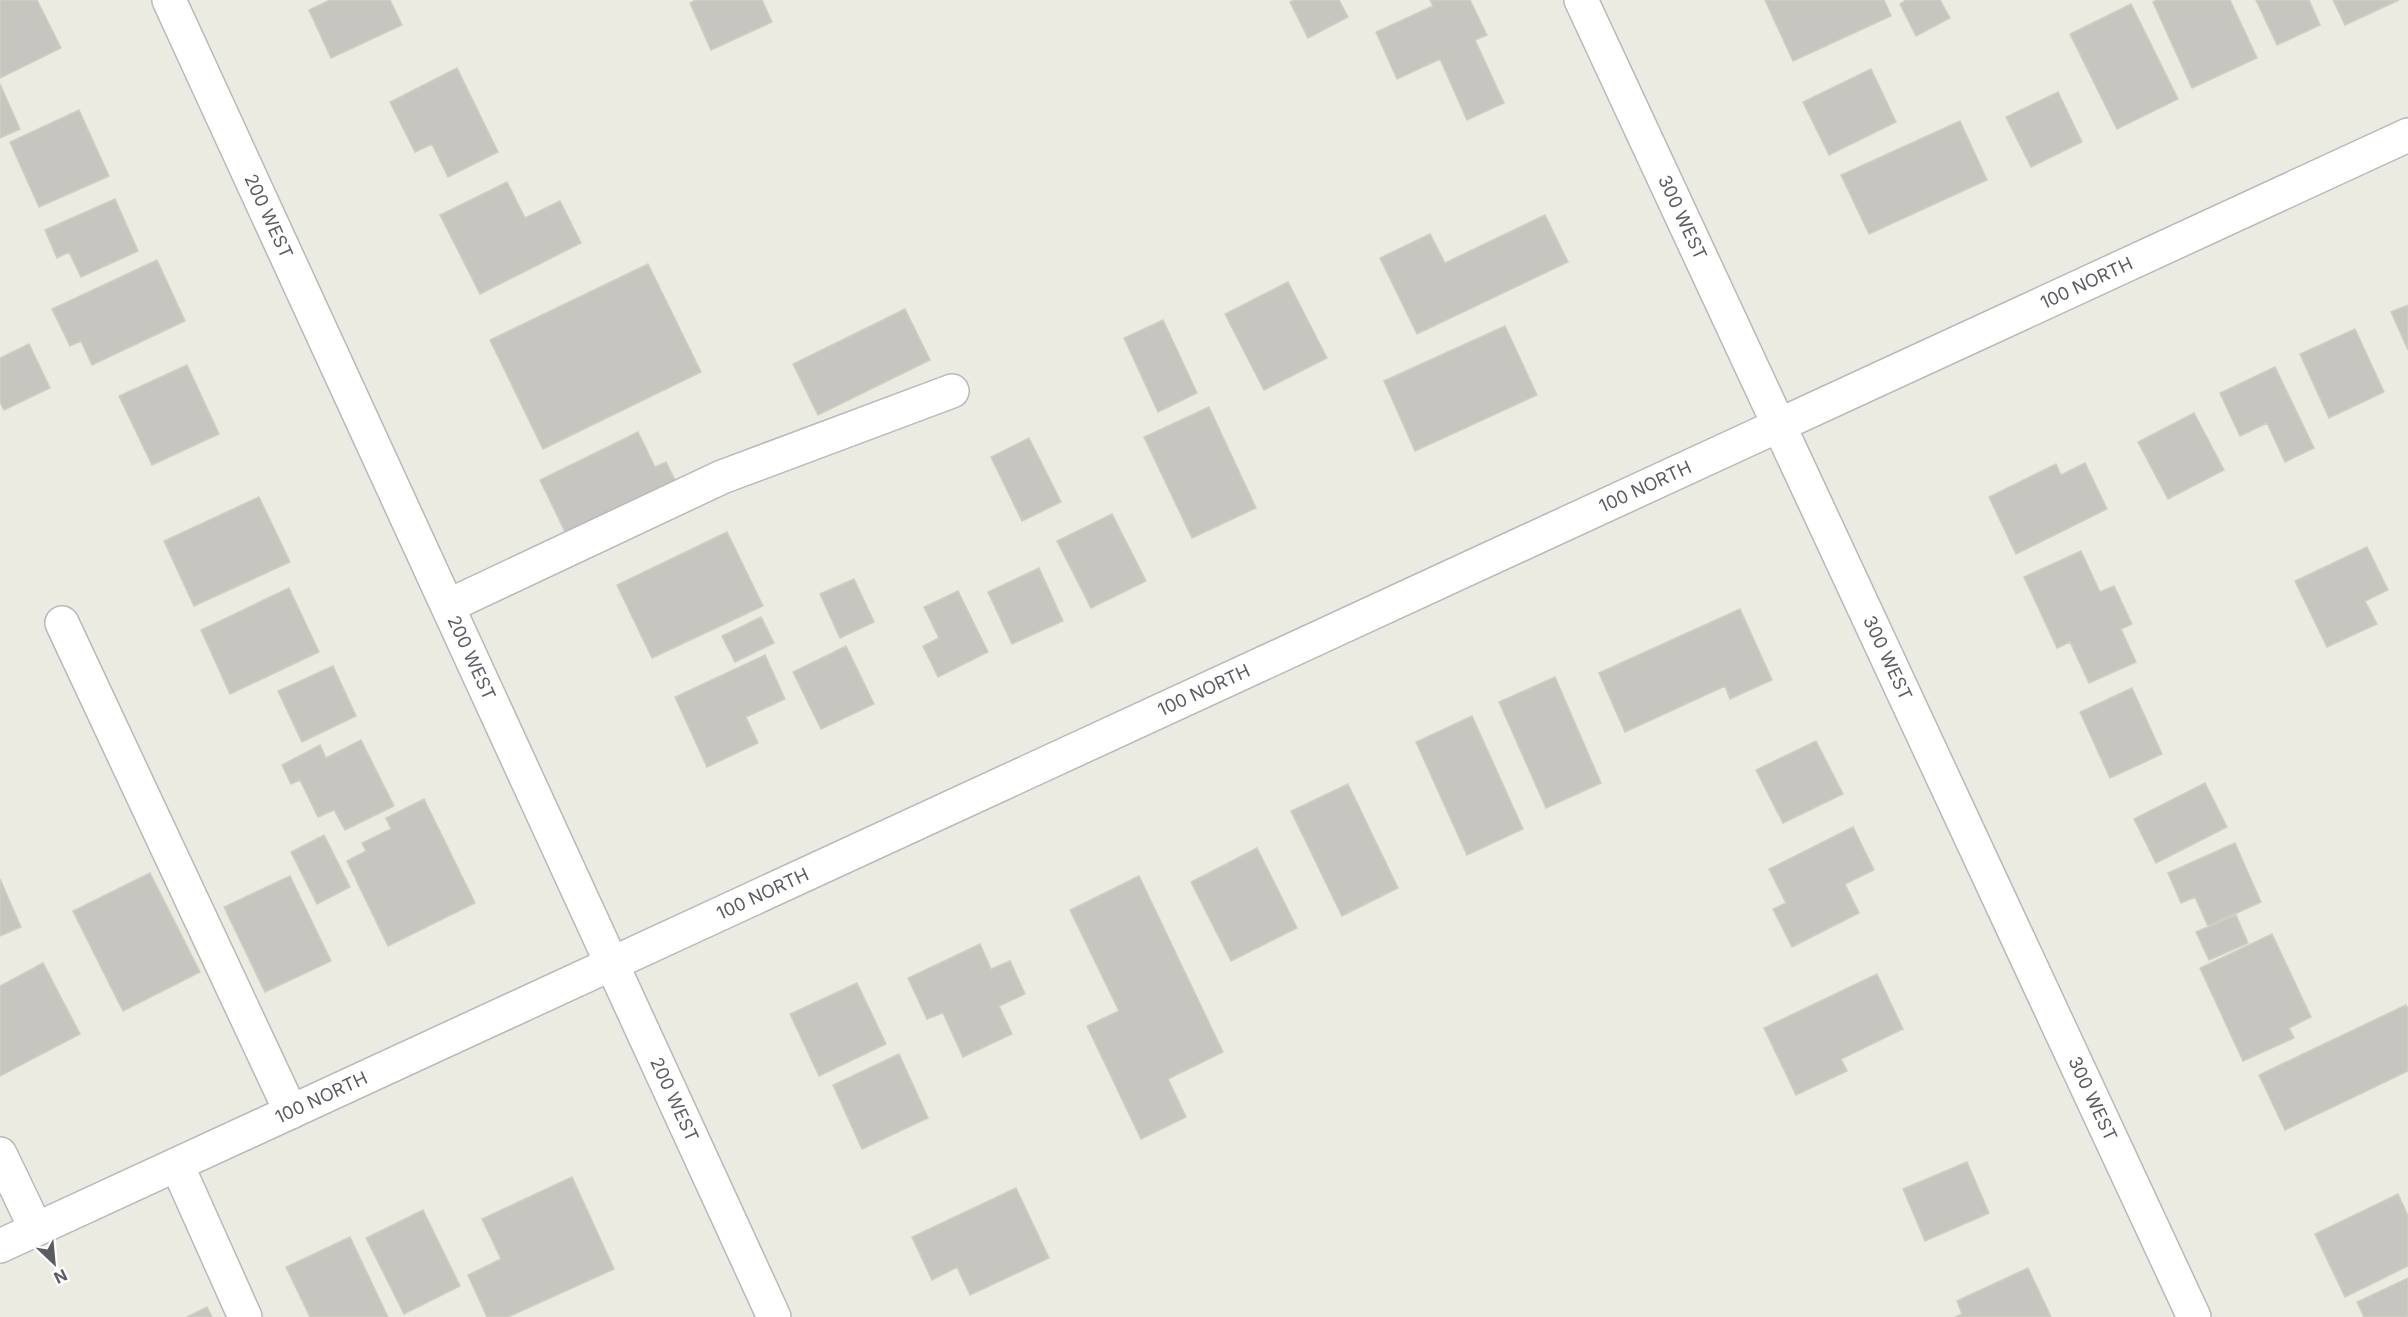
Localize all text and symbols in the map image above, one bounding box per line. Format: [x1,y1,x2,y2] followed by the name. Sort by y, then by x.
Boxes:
[240,171,297,262] street label: 200 WEST
[1654,172,1711,263] street label: 300 WEST
[2037,253,2136,313] street label: 100 NORTH
[1596,456,1694,517] street label: 100 NORTH
[443,612,500,703] street label: 200 WEST
[1859,612,1916,704] street label: 300 WEST
[1154,660,1253,720] street label: 100 NORTH
[713,863,812,924] street label: 100 NORTH
[2064,1053,2122,1144] street label: 300 WEST
[646,1054,703,1145] street label: 200 WEST
[272,1067,371,1128] street label: 100 NORTH
[24,1233,84,1293] north arrow
[51,1265,70,1288] text: N

